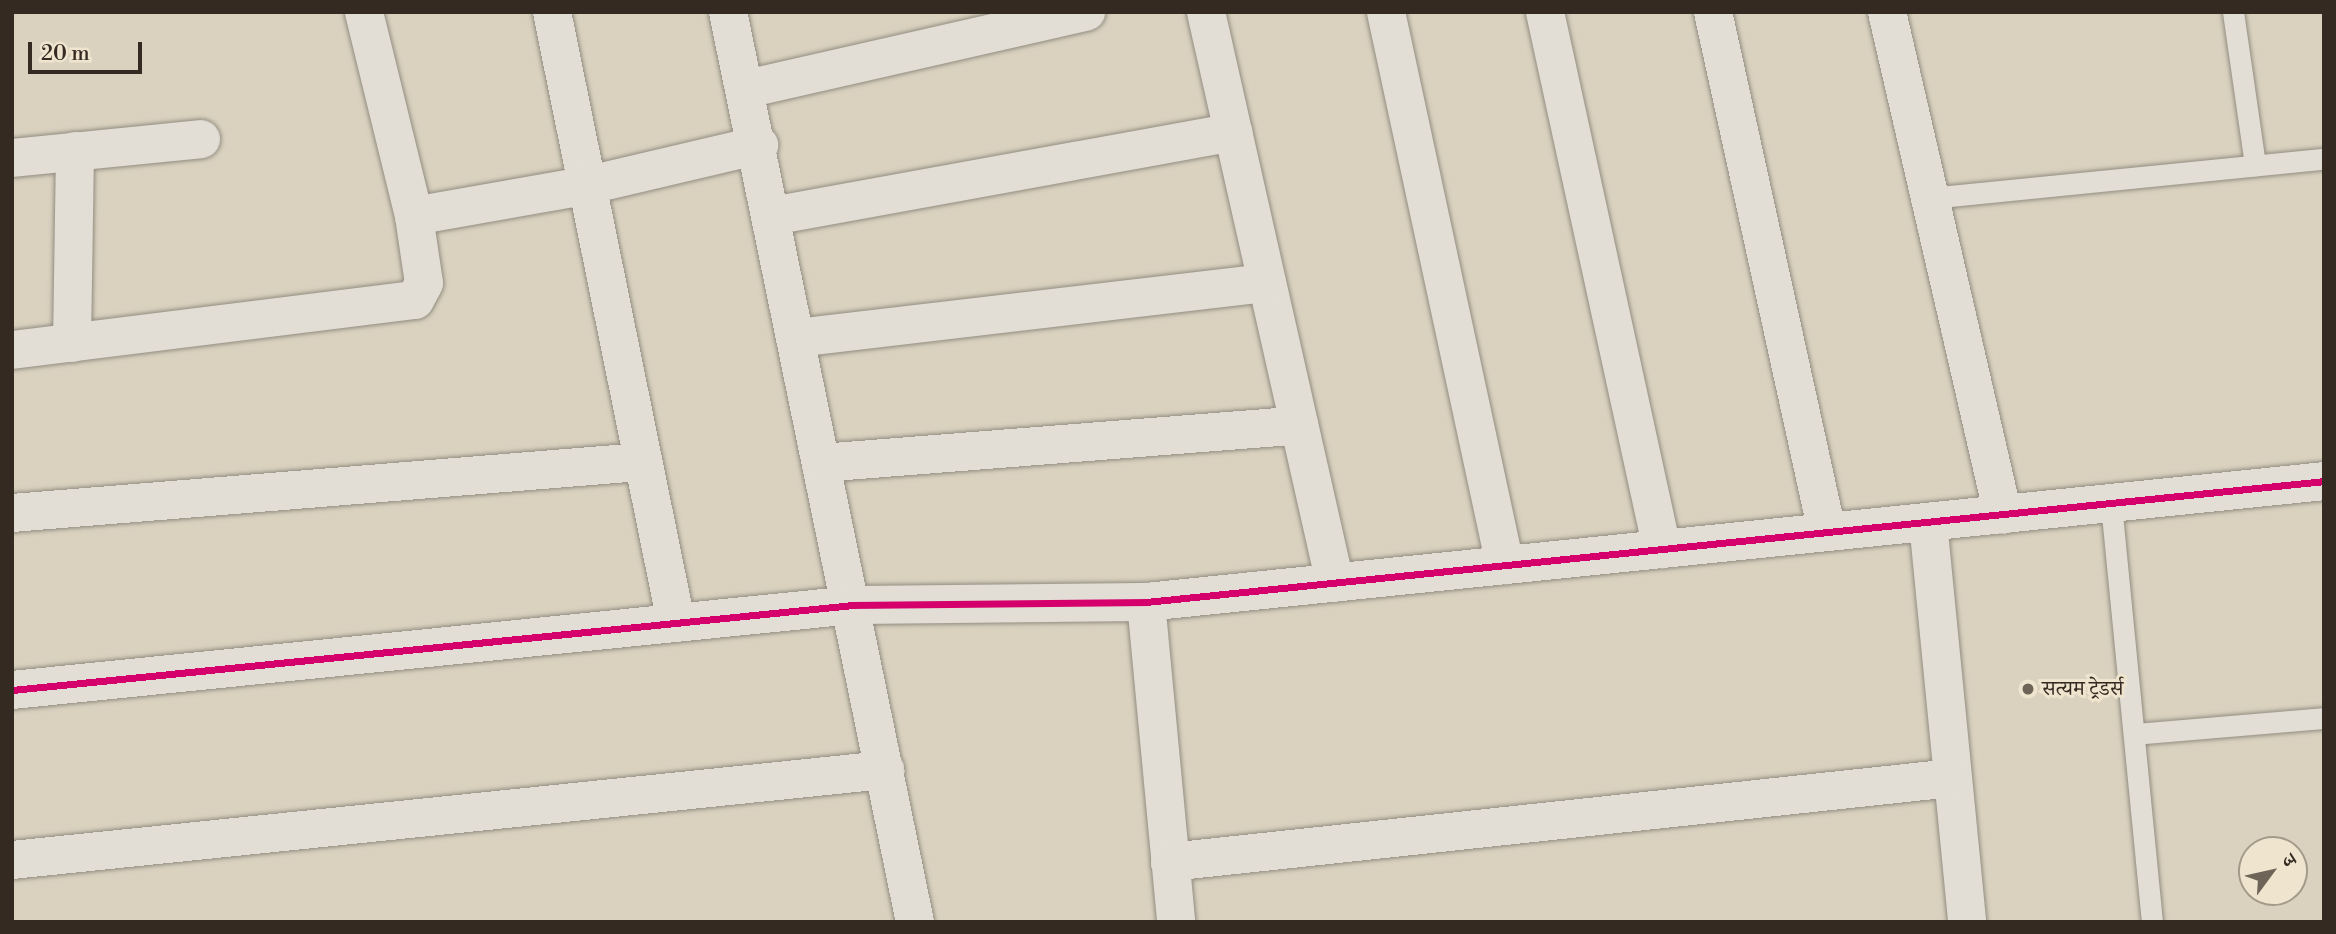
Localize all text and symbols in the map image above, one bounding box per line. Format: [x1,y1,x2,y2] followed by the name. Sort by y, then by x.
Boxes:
[32,28,145,72] scale bar
[41,41,90,67] text: 20 m
[2042,676,2123,702] place label: सत्यम ट्रेडर्स
[2020,681,2036,697] marker: सत्यम ट्रेडर्स
[2238,836,2308,906] north arrow
[2276,850,2302,871] text: उ

